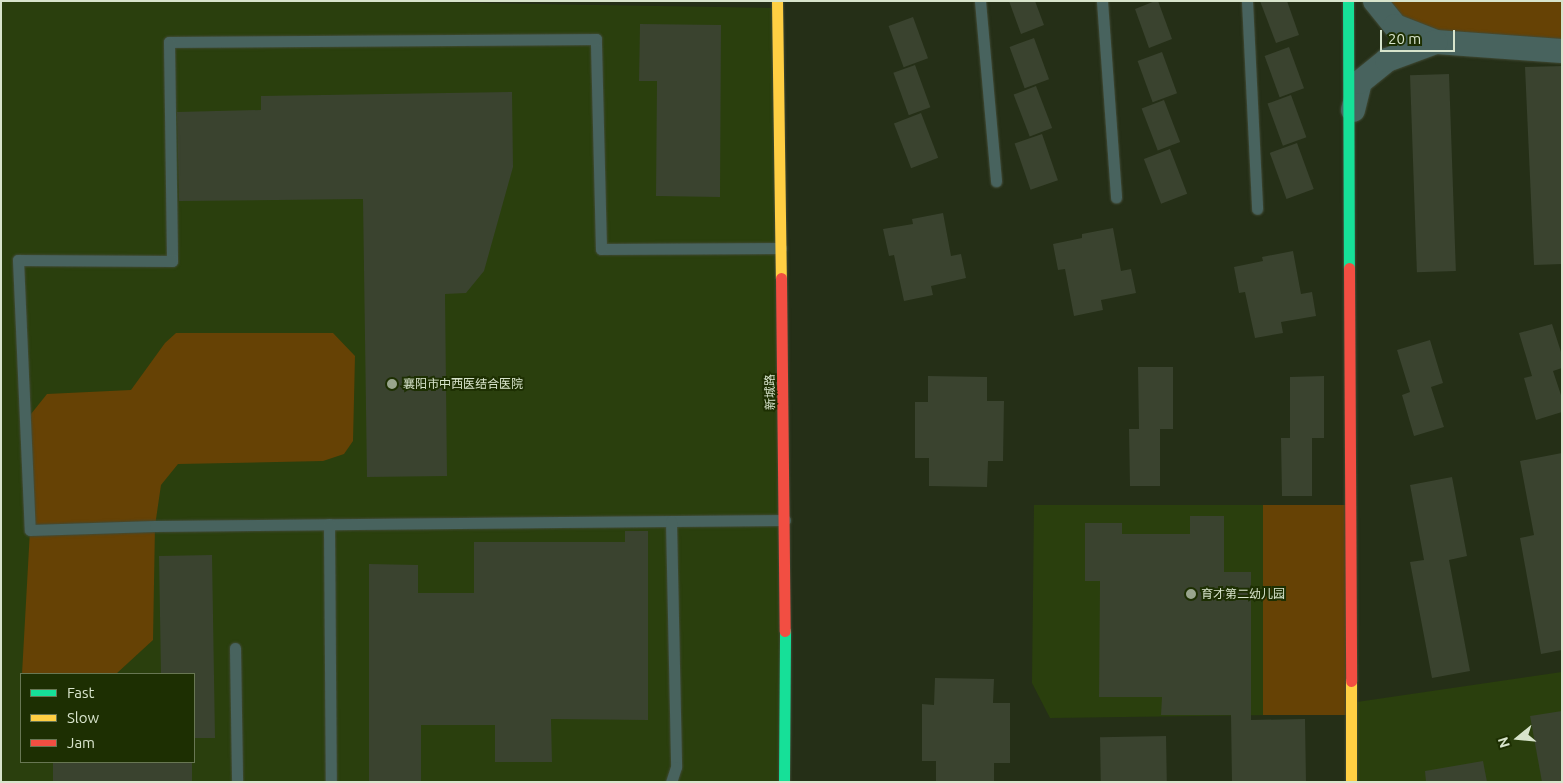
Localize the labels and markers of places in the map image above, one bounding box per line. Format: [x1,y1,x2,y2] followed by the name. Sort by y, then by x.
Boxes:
[385,377,399,391] marker: 襄阳市中西医结合医院
[403,377,523,391] place label: 襄阳市中西医结合医院
[1201,587,1285,601] place label: 育才第二幼儿园
[1185,588,1197,600] marker: 育才第二幼儿园

